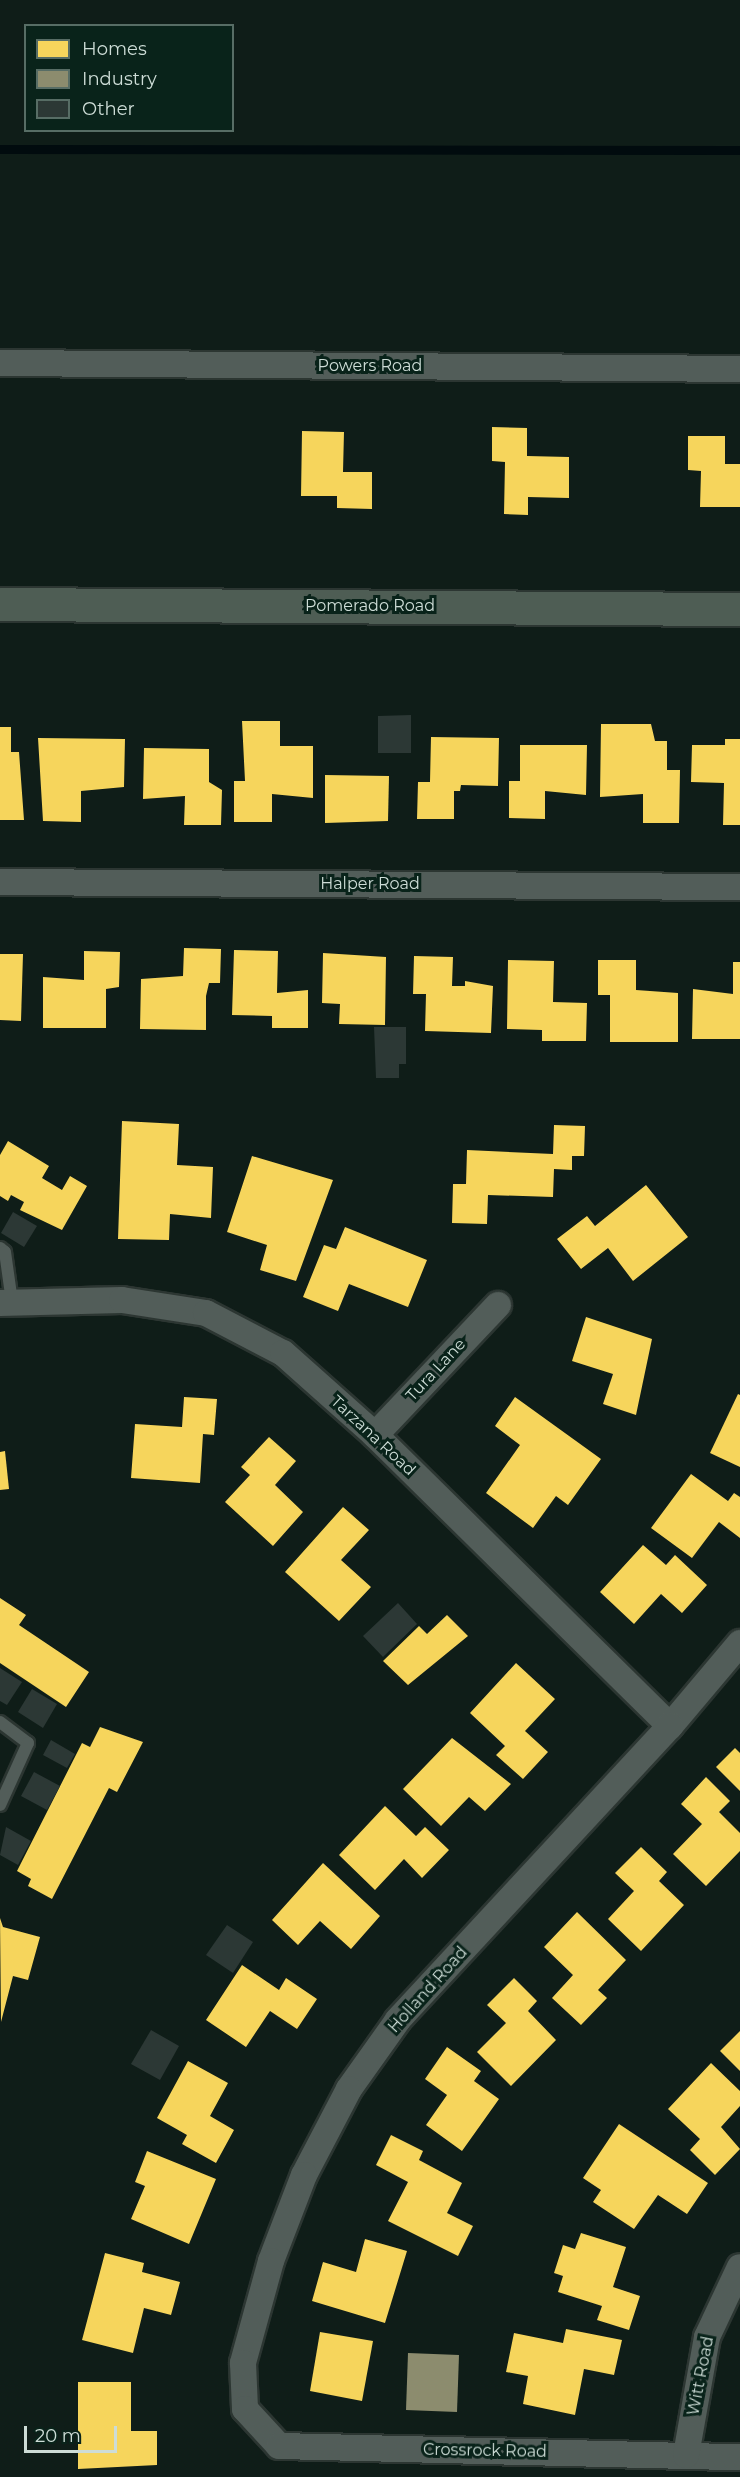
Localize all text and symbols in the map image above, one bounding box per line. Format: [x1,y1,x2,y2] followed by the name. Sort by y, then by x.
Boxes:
[24,24,234,132] legend
[82,38,147,60] text: Homes
[82,68,157,90] text: Industry
[82,98,135,120] text: Other
[318,356,422,376] street label: Powers Road
[305,596,435,616] street label: Pomerado Road
[320,874,420,894] street label: Halper Road
[402,1335,470,1405] street label: Tura Lane
[327,1392,419,1480] street label: Tarzana Road
[384,1943,472,2037] street label: Holland Road
[684,2335,718,2417] street label: Witt Road
[27,2414,120,2452] scale bar
[35,2425,81,2447] text: 20 m
[423,2440,547,2462] street label: Crossrock Road

